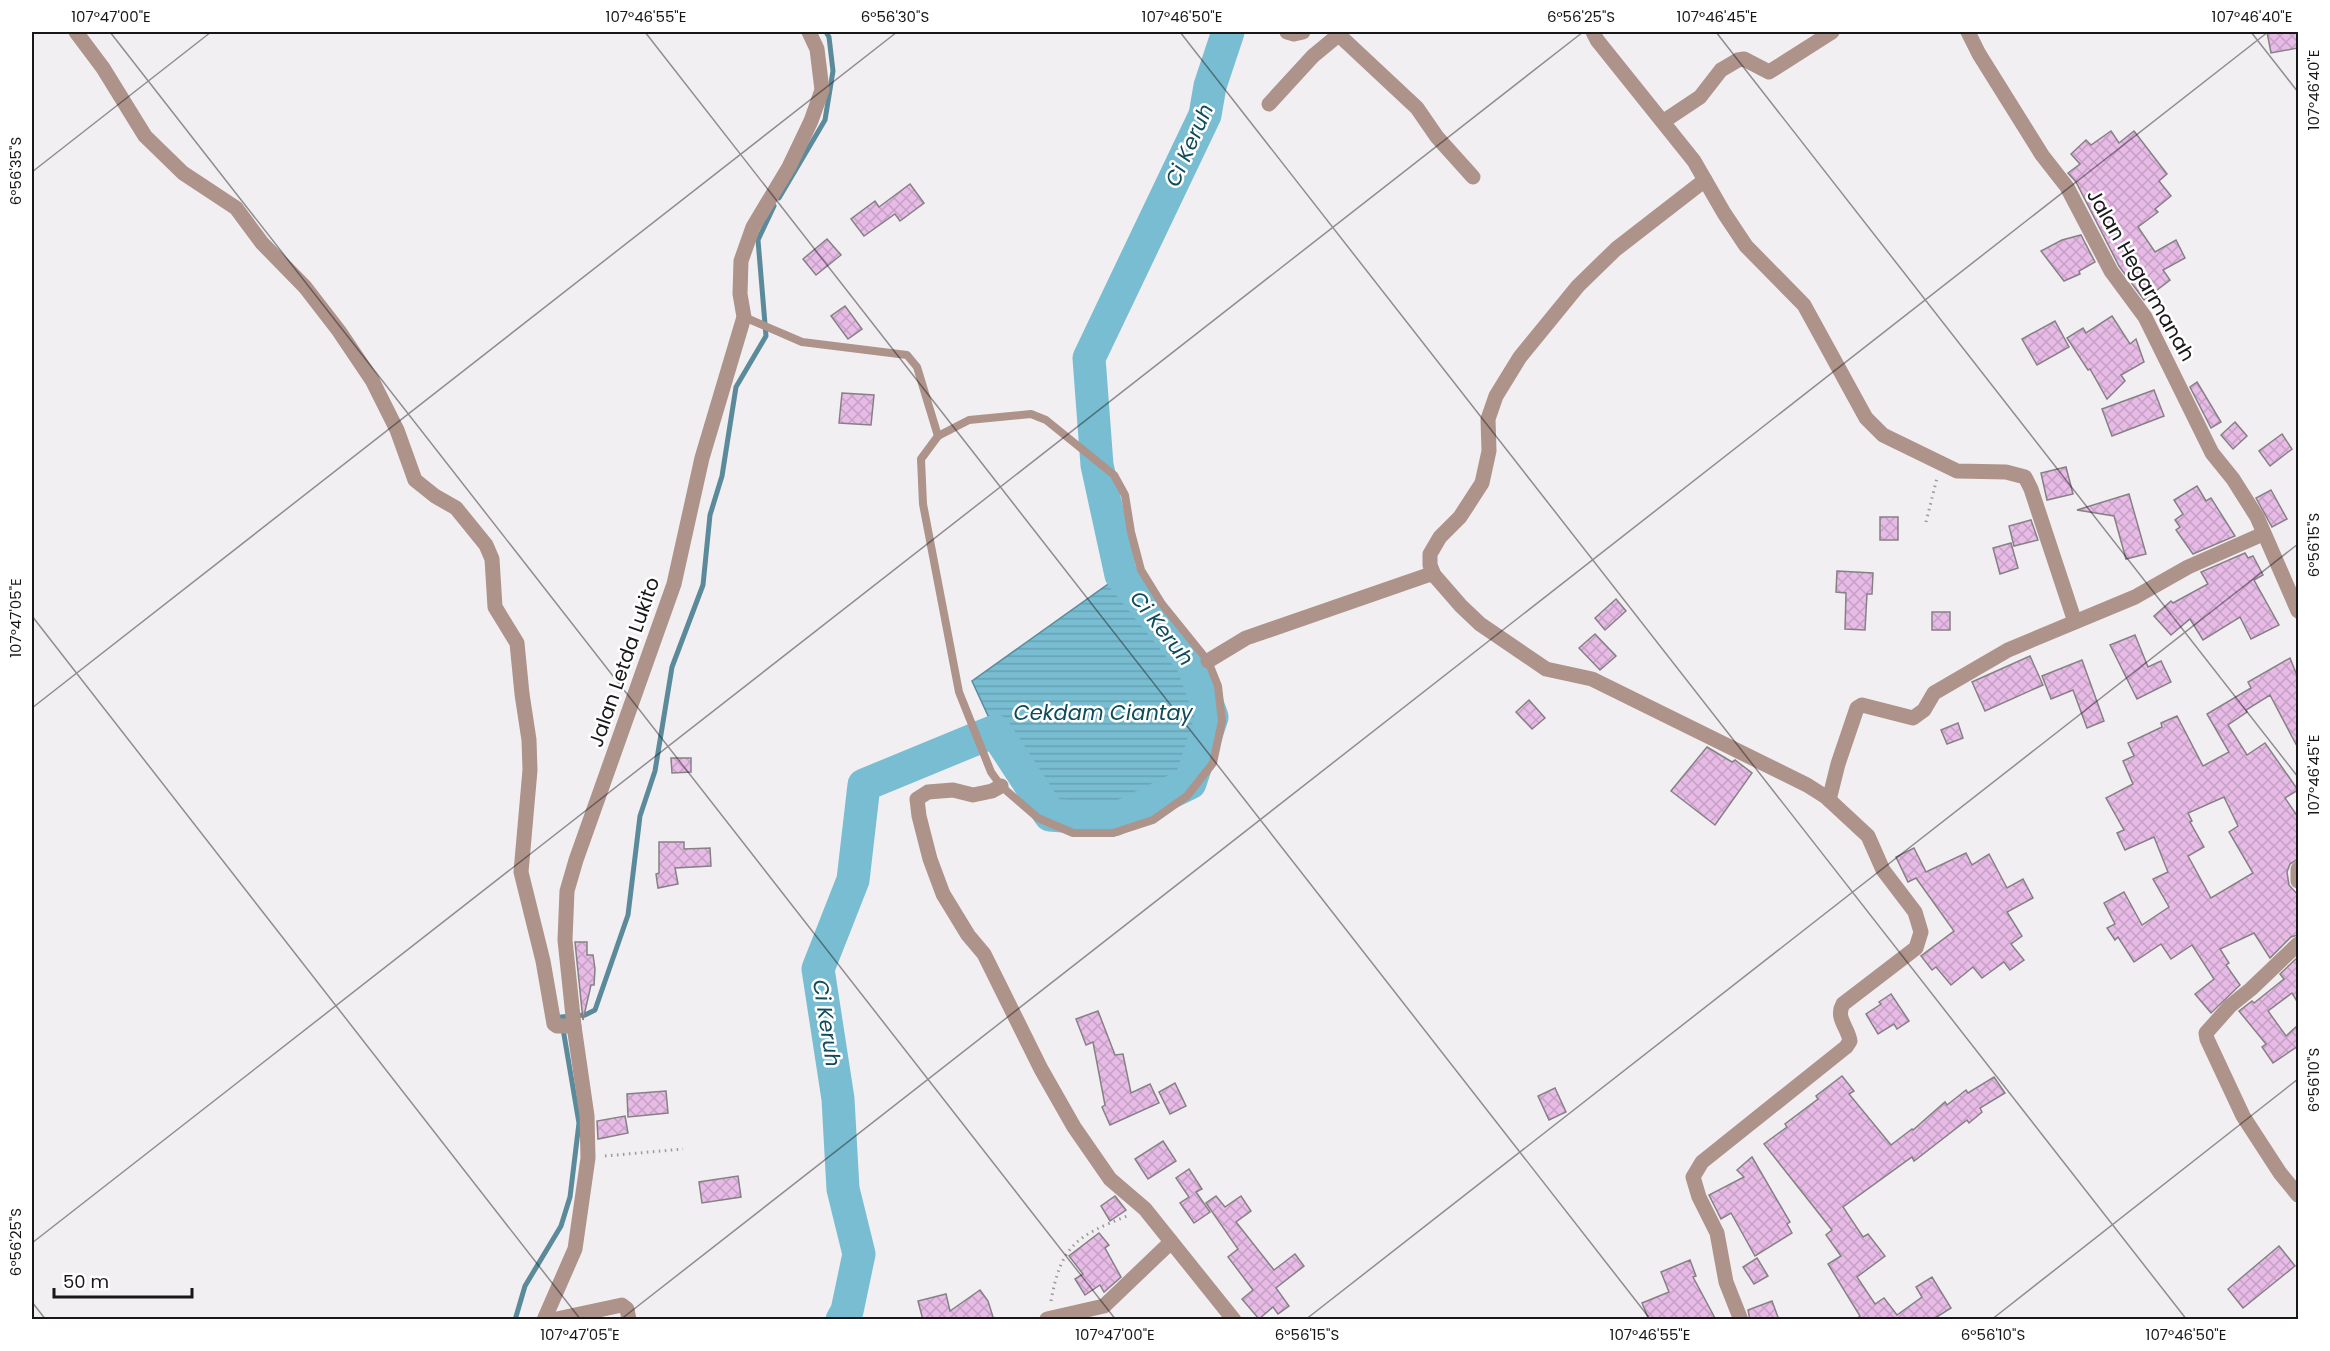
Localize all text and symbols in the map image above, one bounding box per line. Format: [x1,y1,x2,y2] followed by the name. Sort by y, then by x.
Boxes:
[71,6,151,27] text: 107°47'00"E
[606,6,686,27] text: 107°46'55"E
[861,6,929,27] text: 6°56'30"S
[1142,6,1222,27] text: 107°46'50"E
[1547,6,1615,27] text: 6°56'25"S
[1677,6,1757,27] text: 107°46'45"E
[2212,6,2292,27] text: 107°46'40"E
[2303,50,2324,130] text: 107°46'40"E
[1158,99,1220,191] water label: Ci Keruh
[5,137,26,205] text: 6°56'35"S
[2080,184,2202,366] street label: Jalan Hegarmanah
[2303,513,2324,577] text: 6°56'15"S
[582,573,666,751] street label: Jalan Letda Lukito
[5,578,26,658] text: 107°47'05"E
[1123,584,1201,672] water label: Ci Keruh
[1013,698,1194,727] water label: Cekdam Ciantay
[2303,735,2324,815] text: 107°46'45"E
[806,977,848,1069] water label: Ci Keruh
[2303,1048,2324,1112] text: 6°56'10"S
[5,1208,26,1276] text: 6°56'25"S
[54,1261,192,1299] scale bar
[63,1269,109,1294] text: 50 m
[540,1324,620,1345] text: 107°47'05"E
[1075,1324,1155,1345] text: 107°47'00"E
[1275,1324,1339,1345] text: 6°56'15"S
[1610,1324,1690,1345] text: 107°46'55"E
[1961,1324,2025,1345] text: 6°56'10"S
[2146,1324,2226,1345] text: 107°46'50"E

